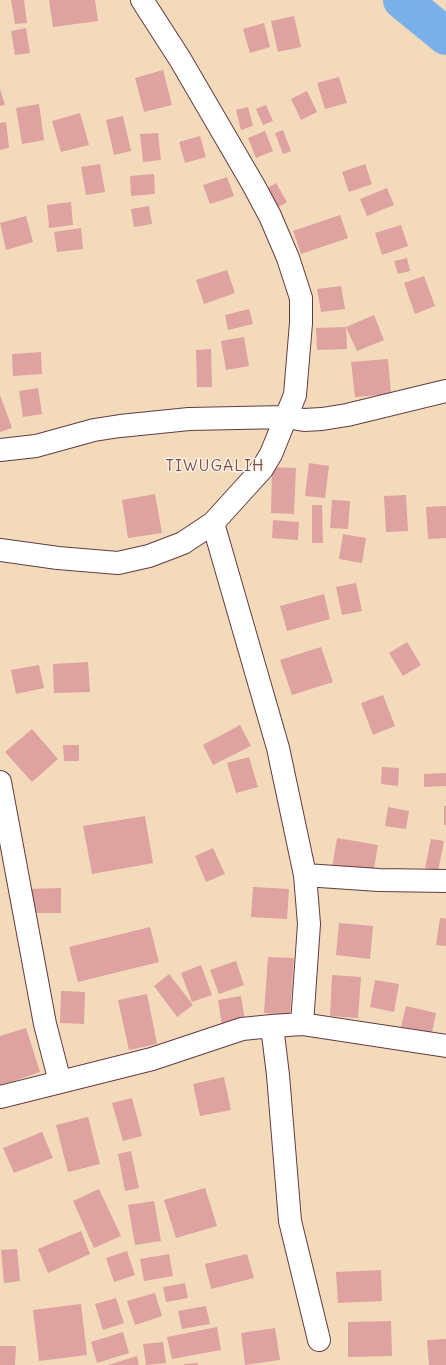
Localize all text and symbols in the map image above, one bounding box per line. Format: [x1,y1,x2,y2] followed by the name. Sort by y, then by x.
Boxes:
[166,456,264,476] district label: TIWUGALIH

